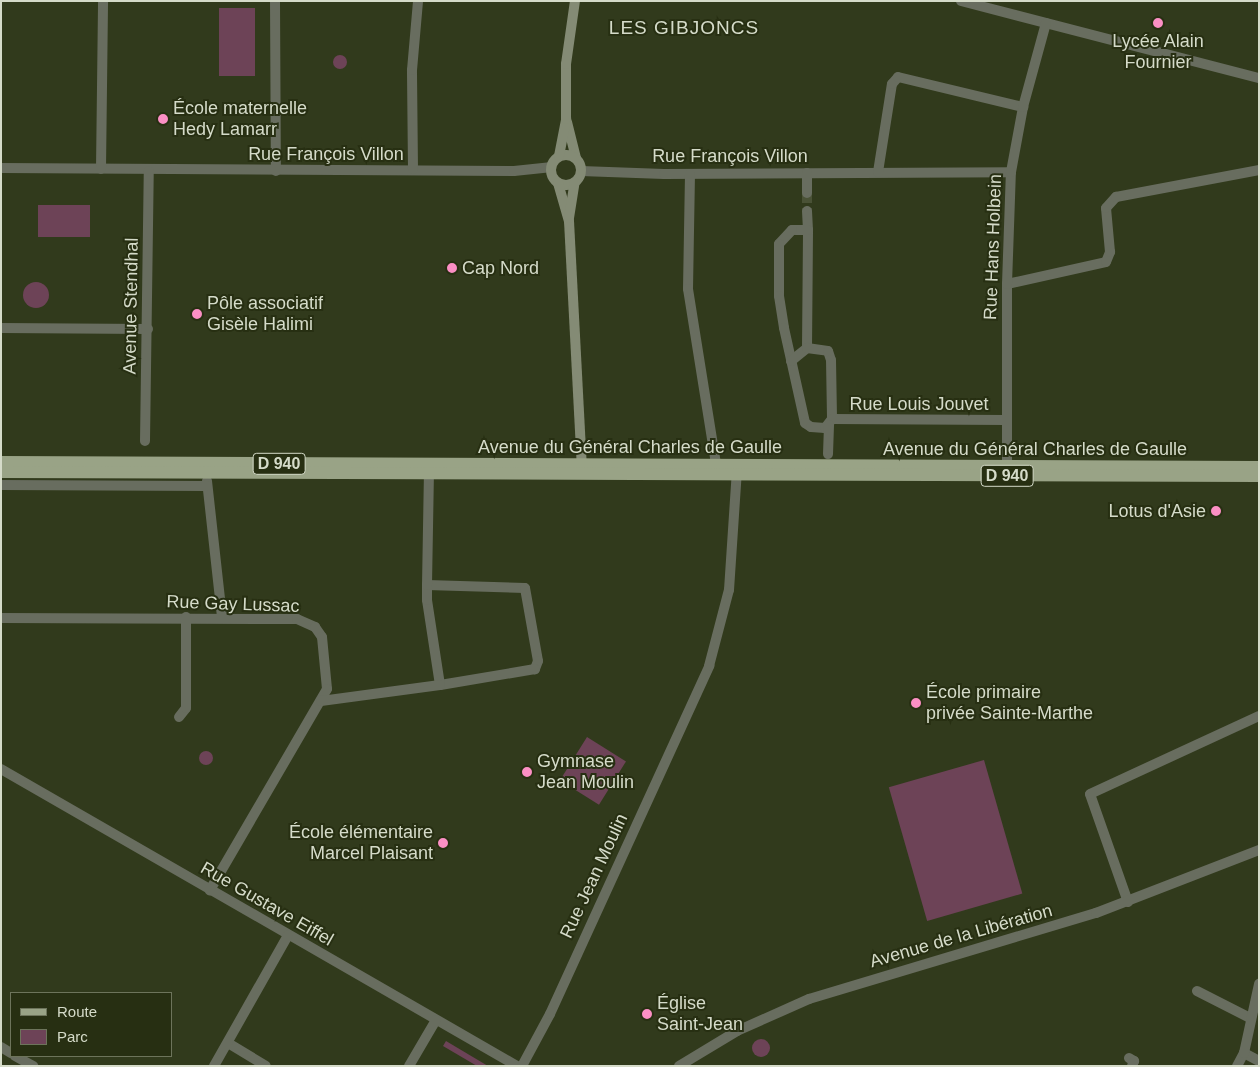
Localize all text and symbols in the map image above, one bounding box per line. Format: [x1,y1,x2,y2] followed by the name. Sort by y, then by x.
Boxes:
[607,17,761,39] district label: LES GIBJONCS
[1152,17,1164,29] marker: Lycée Alain Fournier
[1112,31,1204,74] place label: Lycée Alain Fournier
[173,98,307,140] place label: École maternelle Hedy Lamarr
[157,113,169,125] marker: École maternelle Hedy Lamarr
[248,143,404,165] street label: Rue François Villon
[652,145,808,167] street label: Rue François Villon
[980,174,1006,320] street label: Rue Hans Holbein
[119,237,143,375] street label: Avenue Stendhal
[462,257,539,279] place label: Cap Nord
[446,262,458,274] marker: Cap Nord
[207,293,323,336] place label: Pôle associatif Gisèle Halimi
[191,308,203,320] marker: Pôle associatif Gisèle Halimi
[849,393,989,415] street label: Rue Louis Jouvet
[478,436,782,458] street label: Avenue du Général Charles de Gaulle
[883,438,1187,460] street label: Avenue du Général Charles de Gaulle
[252,450,306,478] road number: D 940
[980,462,1034,490] road number: D 940
[1109,500,1206,522] place label: Lotus d'Asie
[1210,505,1222,517] marker: Lotus d'Asie
[166,591,300,617] street label: Rue Gay Lussac
[926,682,1093,724] place label: École primaire privée Sainte-Marthe
[910,697,922,709] marker: École primaire privée Sainte-Marthe
[537,751,634,794] place label: Gymnase Jean Moulin
[521,766,533,778] marker: Gymnase Jean Moulin
[556,810,632,942] street label: Rue Jean Moulin
[289,822,433,864] place label: École élémentaire Marcel Plaisant
[437,837,449,849] marker: École élémentaire Marcel Plaisant
[197,857,337,951] street label: Rue Gustave Eiffel
[867,900,1055,972] street label: Avenue de la Libération
[10,992,172,1057] legend
[657,993,743,1036] place label: Église Saint-Jean
[57,1003,97,1020] text: Route
[641,1008,653,1020] marker: Église Saint-Jean
[57,1028,88,1045] text: Parc

